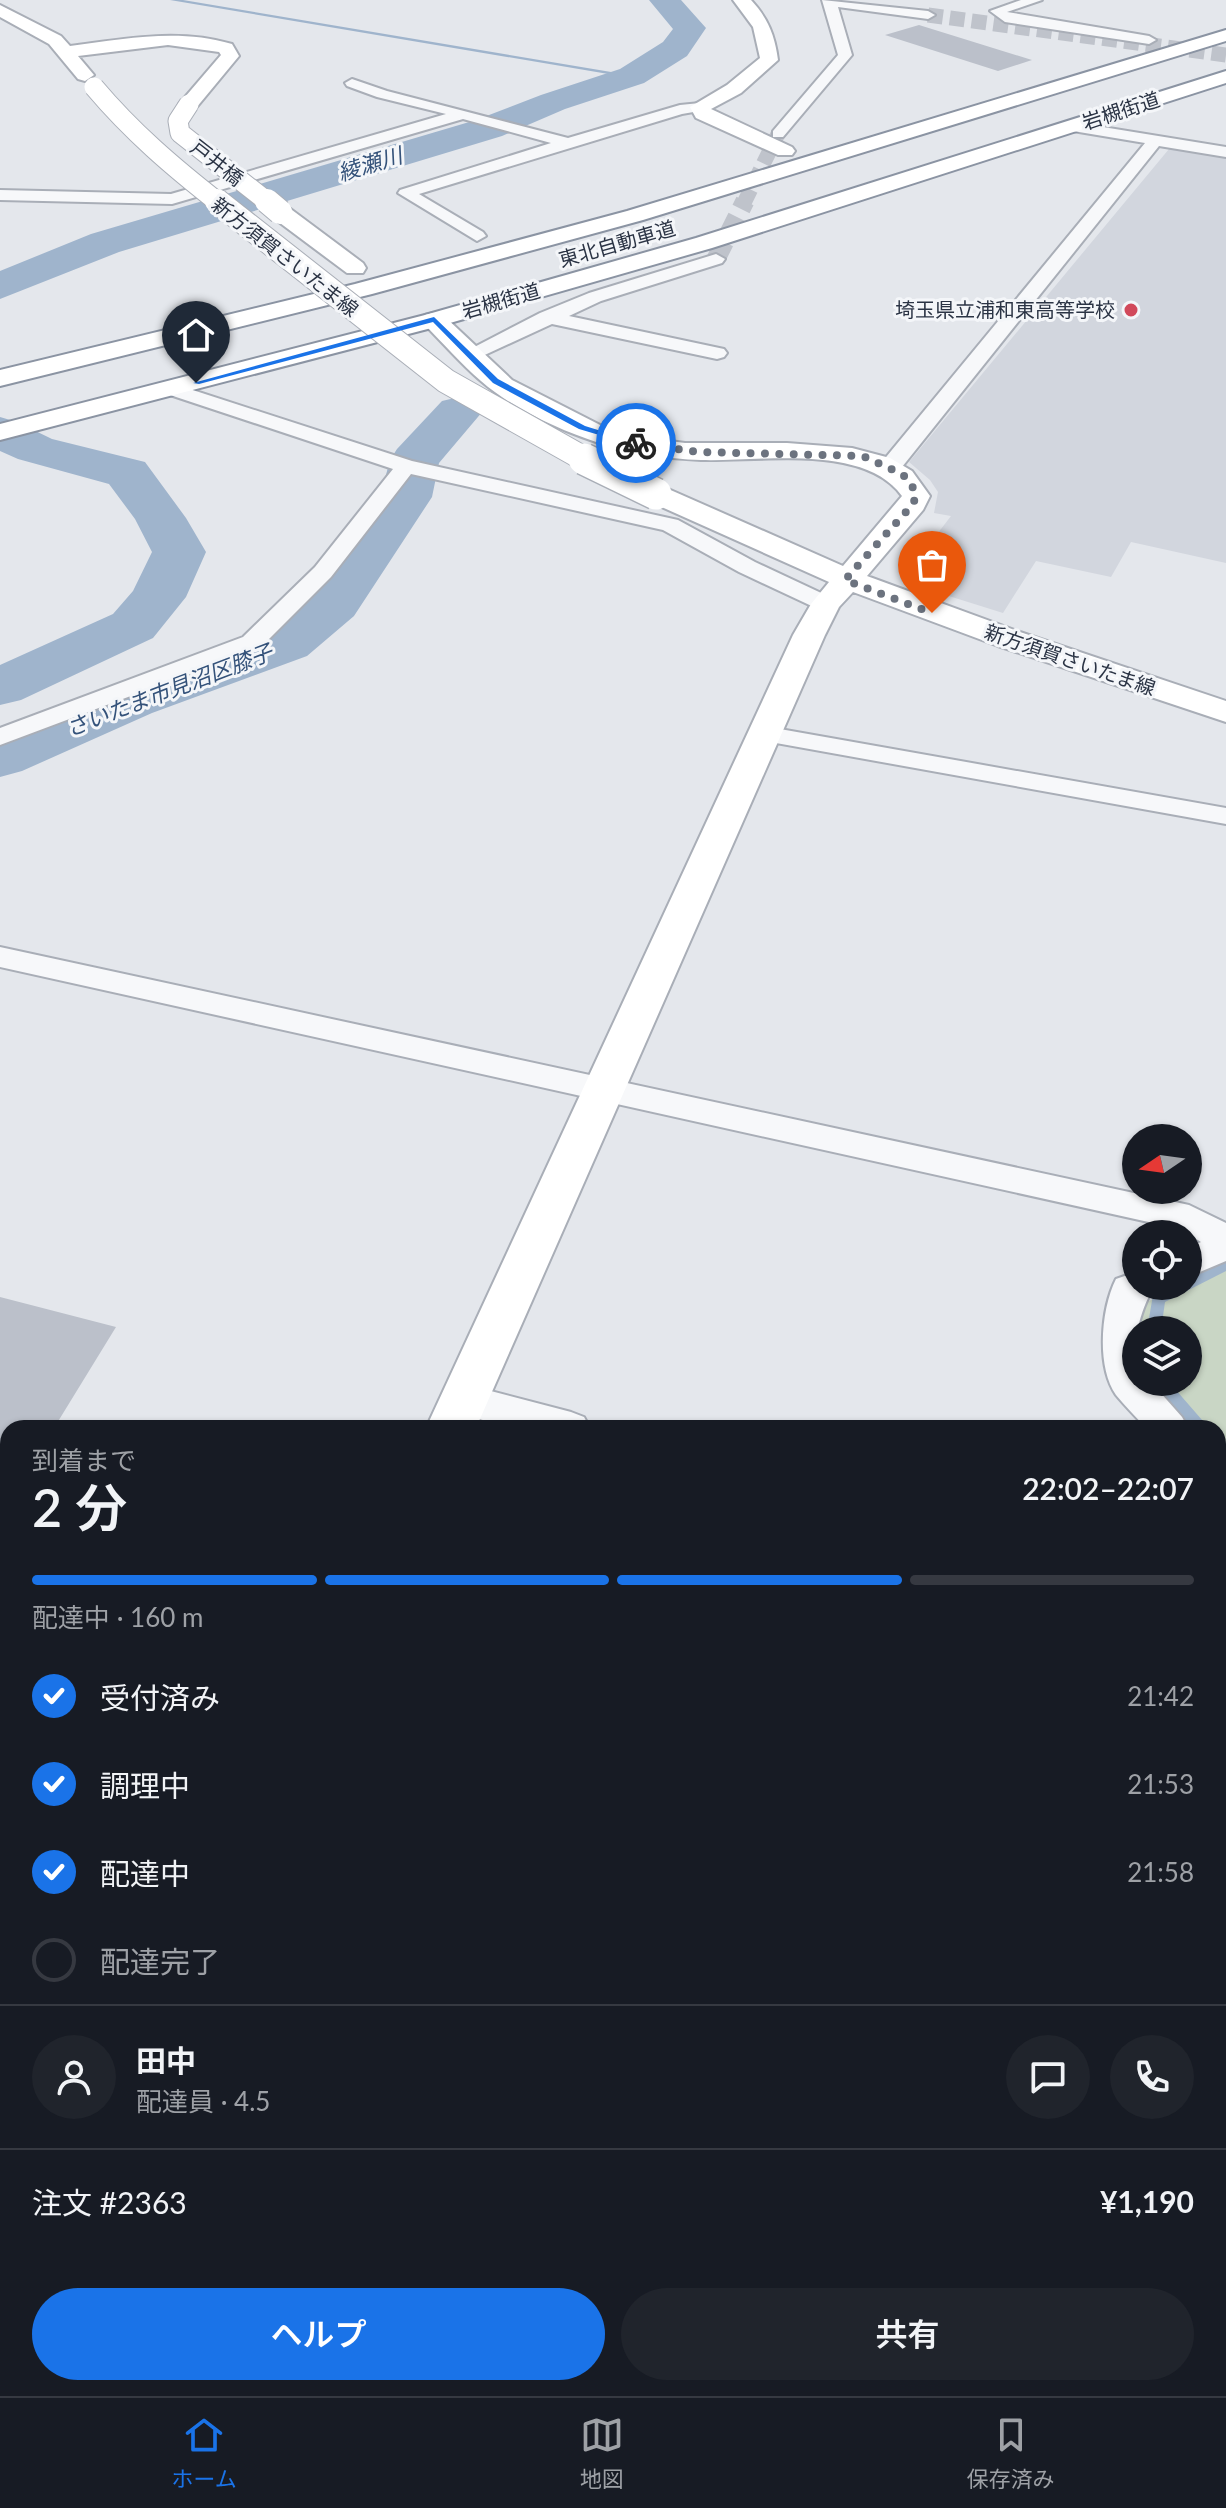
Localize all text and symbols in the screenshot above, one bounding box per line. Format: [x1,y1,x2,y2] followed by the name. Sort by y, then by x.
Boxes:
[1079,86,1162,134] street label: 岩槻街道
[187,134,249,190] street label: 戸井橋
[334,140,407,186] water label: 綾瀬川
[208,192,364,321] street label: 新方須賀さいたま線
[556,215,678,271] street label: 東北自動車道
[459,277,542,323] street label: 岩槻街道
[895,297,1115,321] place label: 埼玉県立浦和東高等学校
[162,301,230,383] pin
[1122,301,1140,319] marker: 埼玉県立浦和東高等学校
[174,313,218,357] icon: home
[596,403,676,483] courier
[614,421,658,465] icon: bike
[898,531,966,613] pin
[910,543,954,587] icon: bag
[982,619,1159,700] street label: 新方須賀さいたま線
[62,637,278,741] water label: さいたま市見沼区膝子
[1122,1124,1202,1204] north arrow
[1122,1124,1202,1396] map controls
[1122,1220,1202,1300] button: locate
[1122,1316,1202,1396] button: layers
[32,1444,136,1476] text: 到着まで
[1022,1470,1194,1506] text: 22:02–22:07
[32,1476,127,1538] text: 2 分
[32,1601,203,1633] text: 配達中 · 160 m
[32,1674,76,1718] icon: check
[100,1679,220,1715] text: 受付済み
[1127,1680,1194,1712] text: 21:42
[32,1762,76,1806] icon: check
[100,1767,190,1803] text: 調理中
[1127,1768,1194,1800] text: 21:53
[32,1850,76,1894] icon: check
[100,1855,190,1891] text: 配達中
[1127,1856,1194,1888] text: 21:58
[100,1943,220,1979] text: 配達完了
[32,2035,116,2119] button: person
[1006,2035,1090,2119] button: chat
[1110,2035,1194,2119] button: phone
[136,2042,196,2078] text: 田中
[136,2085,270,2117] text: 配達員 · 4.5
[1100,2183,1194,2219] text: ¥1,190
[32,2184,187,2220] text: 注文 #2363
[32,2288,605,2380] button: ヘルプ
[621,2288,1194,2380] button: 共有
[171,2413,237,2493] tab: ホーム
[580,2413,624,2493] tab: 地図
[967,2413,1055,2493] tab: 保存済み

